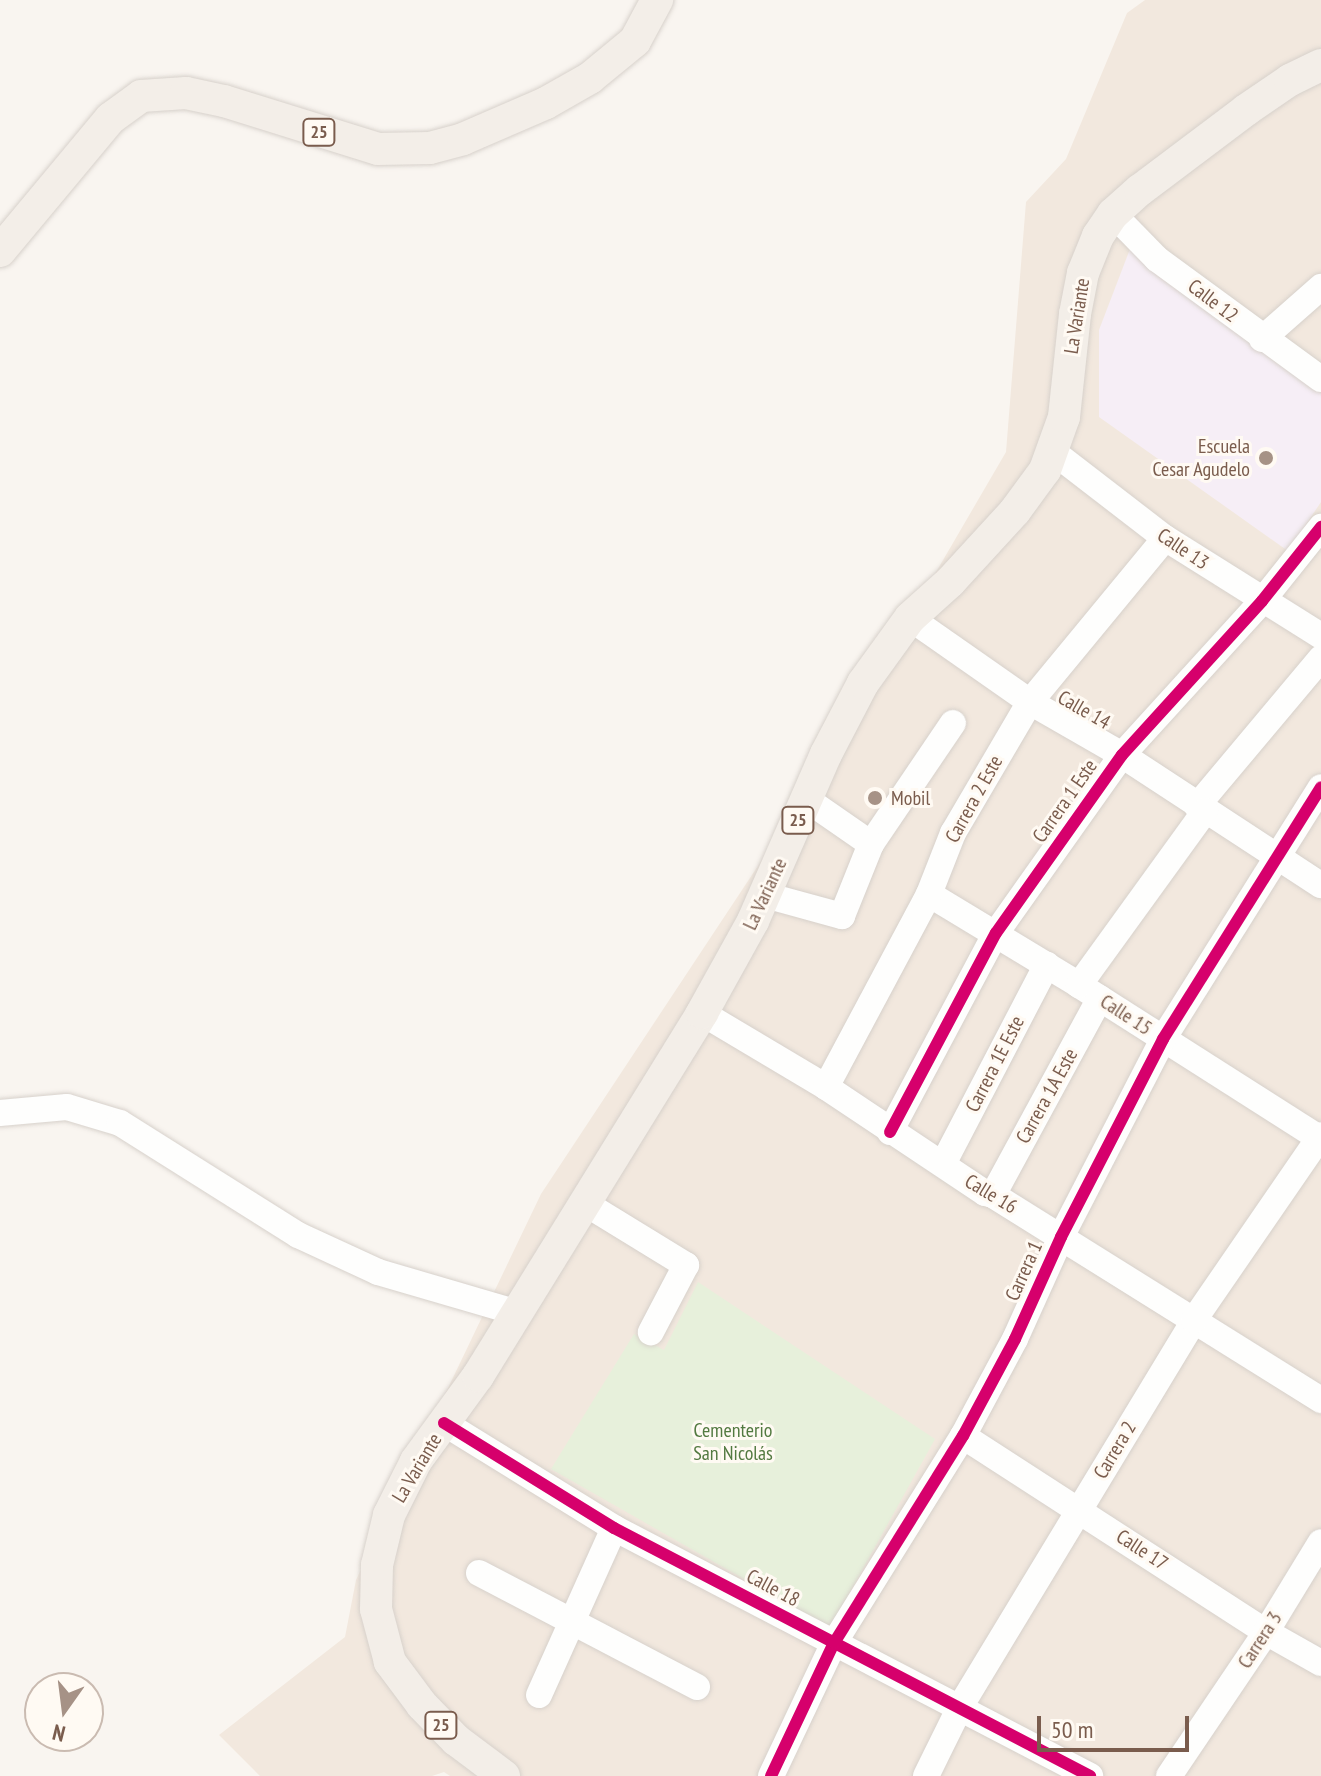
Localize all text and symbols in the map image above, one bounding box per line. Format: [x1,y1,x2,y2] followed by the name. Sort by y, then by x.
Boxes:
[301,118,337,146] road number: 25
[1183,274,1243,328] street label: Calle 12
[1059,276,1095,356] street label: La Variante
[1152,434,1250,481] place label: Escuela Cesar Agudelo
[1257,449,1275,467] marker: Escuela Cesar Agudelo
[1153,523,1213,575] street label: Calle 13
[1053,685,1115,735] street label: Calle 14
[940,751,1008,847] street label: Carrera 2 Este
[1028,755,1102,847] street label: Carrera 1 Este
[891,786,930,810] place label: Mobil
[866,789,884,807] marker: Mobil
[780,806,816,834] road number: 25
[738,854,792,934] street label: La Variante
[1096,989,1156,1041] street label: Calle 15
[961,1012,1029,1116] street label: Carrera 1E Este
[1011,1044,1083,1148] street label: Carrera 1A Este
[961,1169,1021,1219] street label: Calle 16
[1000,1237,1048,1305] street label: Carrera 1
[1089,1417,1141,1483] street label: Carrera 2
[693,1418,773,1465] park label: Cementerio San Nicolás
[387,1429,447,1507] street label: La Variante
[1112,1524,1172,1576] street label: Calle 17
[742,1564,804,1612] street label: Calle 18
[1233,1607,1287,1673] street label: Carrera 3
[24,1672,104,1752] north arrow
[1041,1700,1193,1750] scale bar
[423,1711,459,1739] road number: 25
[1051,1714,1093,1745] text: 50 m
[50,1718,68,1748] text: N

